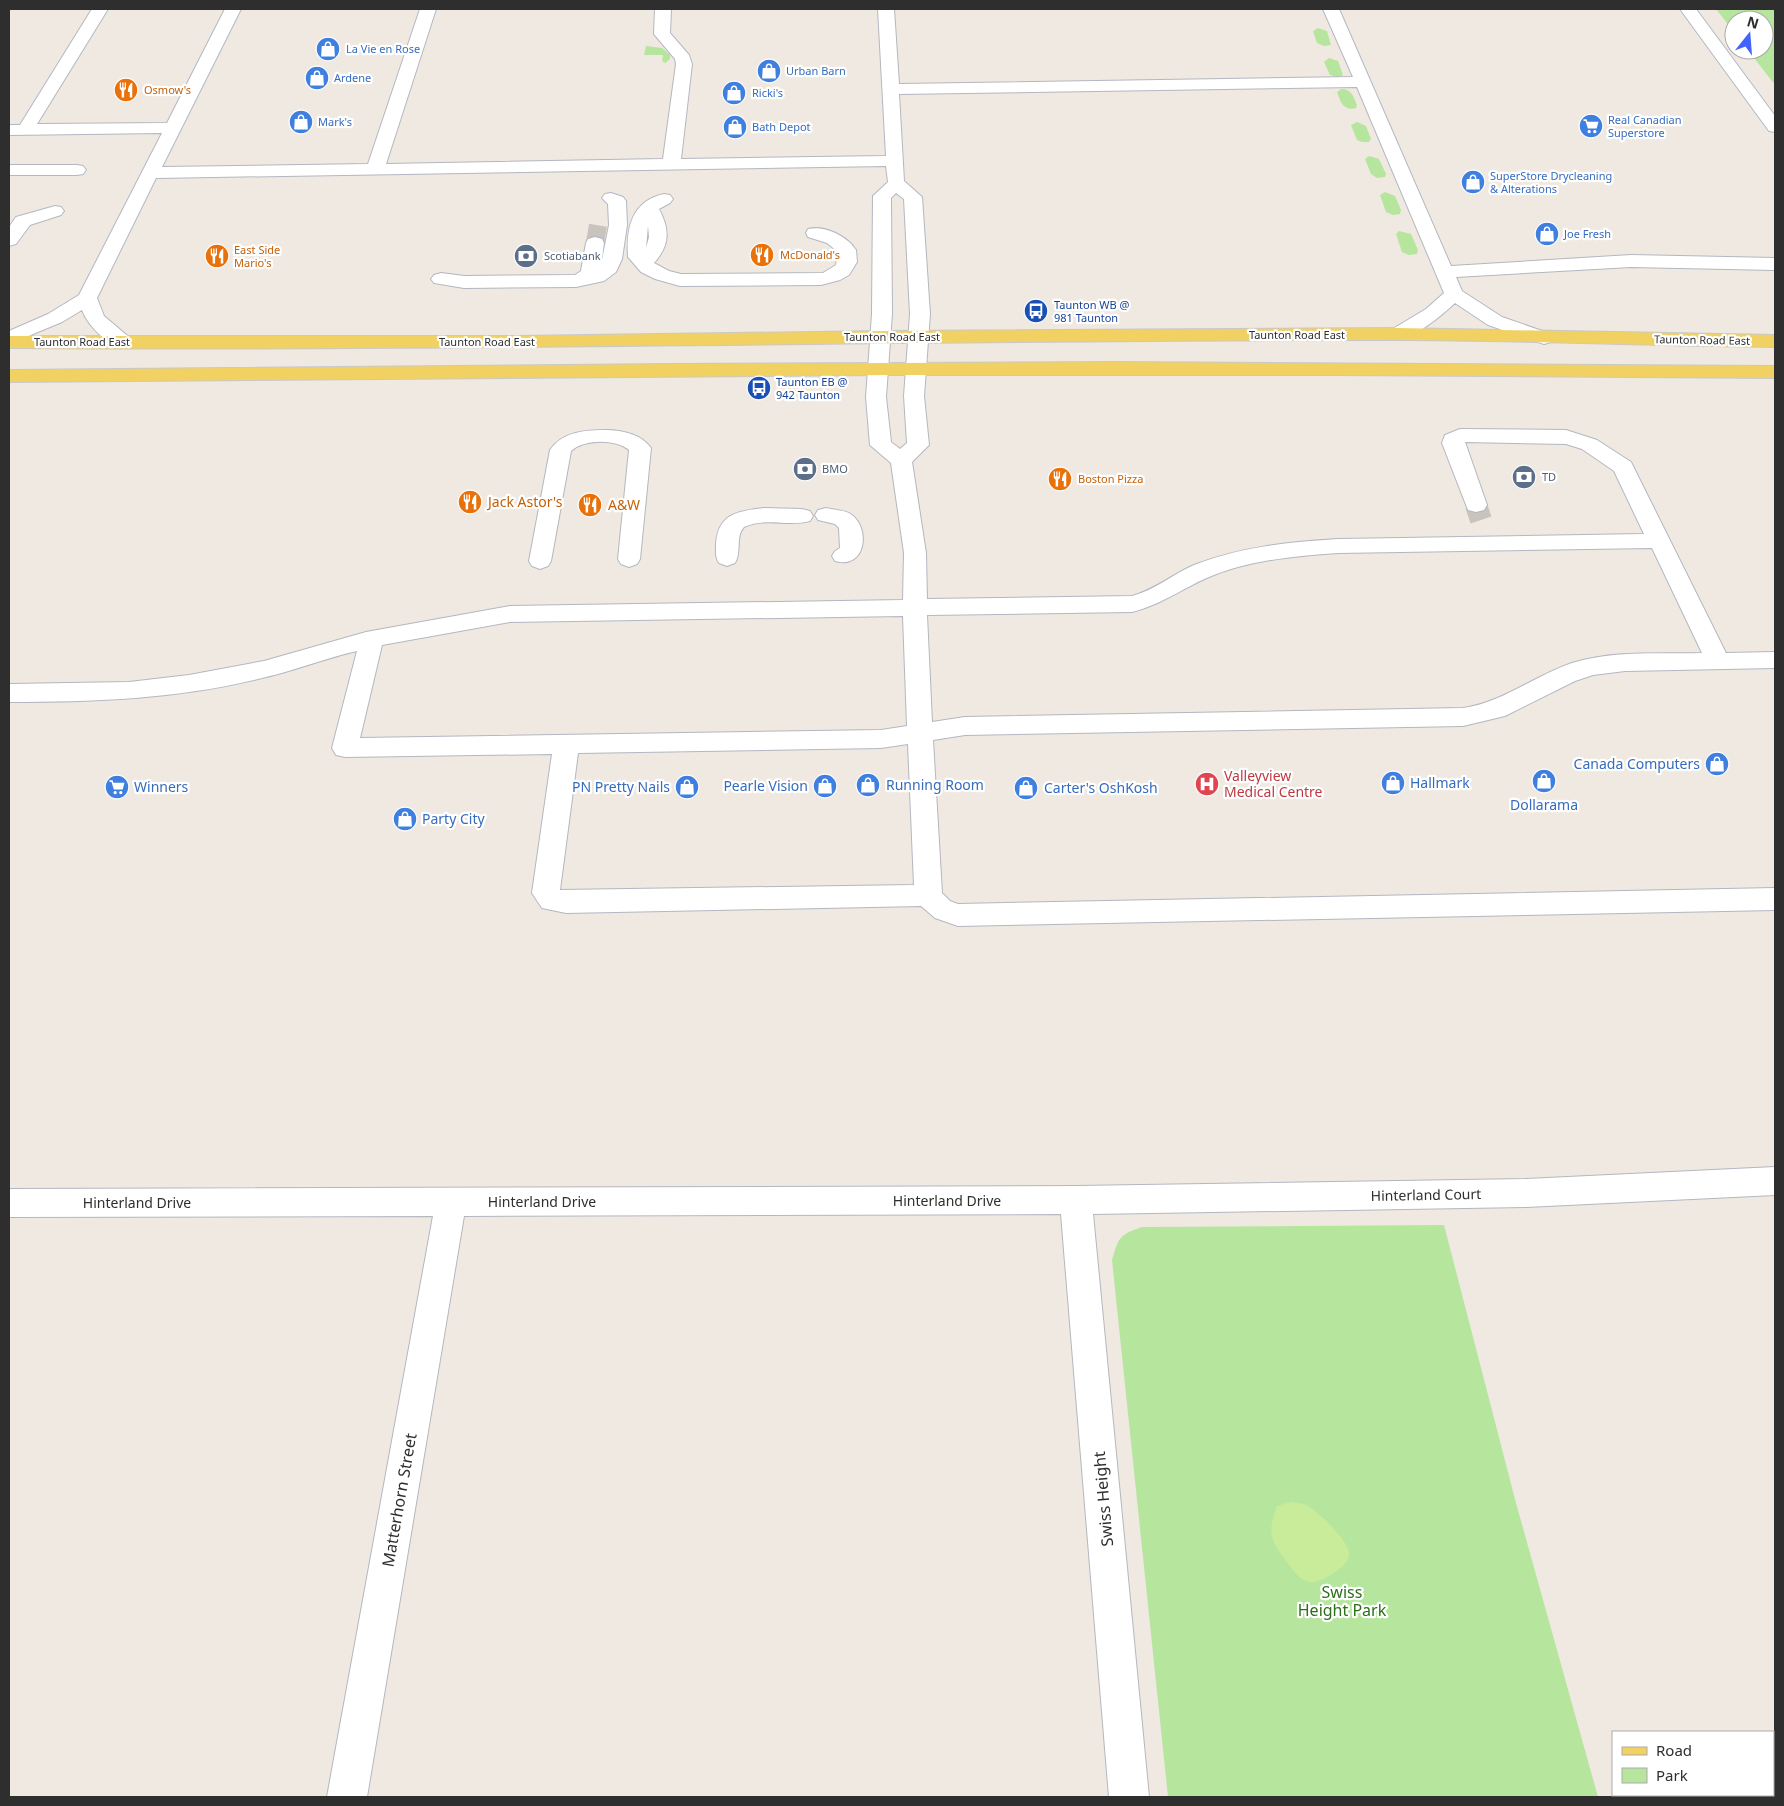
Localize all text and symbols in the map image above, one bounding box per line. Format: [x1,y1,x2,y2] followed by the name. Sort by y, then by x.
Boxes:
[1724,10,1774,60] north arrow
[1745,11,1761,33] text: N
[315,36,341,62] shop icon: La Vie en Rose
[346,41,420,56] place label: La Vie en Rose
[756,58,782,84] shop icon: Urban Barn
[786,63,846,78] place label: Urban Barn
[304,65,330,91] shop icon: Ardene
[334,70,371,85] place label: Ardene
[113,77,139,103] restaurant icon: Osmow's
[721,80,747,106] shop icon: Ricki's
[144,82,191,97] place label: Osmow's
[752,85,783,100] place label: Ricki's
[288,109,314,135] shop icon: Mark's
[1608,112,1682,140] place label: Real Canadian Superstore
[1578,113,1604,139] supermarket icon: Real Canadian Superstore
[318,114,352,129] place label: Mark's
[722,114,748,140] shop icon: Bath Depot
[752,119,811,134] place label: Bath Depot
[1490,168,1612,196] place label: SuperStore Drycleaning & Alterations
[1460,169,1486,195] shop icon: SuperStore Drycleaning & Alterations
[1534,221,1560,247] shop icon: Joe Fresh
[1563,226,1611,241] place label: Joe Fresh
[234,242,280,270] place label: East Side Mario's
[749,242,775,268] restaurant icon: McDonald's
[204,243,230,269] restaurant icon: East Side Mario's
[513,243,539,269] bank icon: Scotiabank
[780,247,840,262] place label: McDonald's
[544,248,601,263] place label: Scotiabank
[1054,297,1130,325] place label: Taunton WB @ 981 Taunton
[1023,298,1049,324] bus stop icon: Taunton WB @ 981 Taunton
[1249,327,1345,342] street label: Taunton Road East
[844,329,940,344] street label: Taunton Road East
[1654,331,1750,348] street label: Taunton Road East
[34,334,130,349] street label: Taunton Road East
[439,334,535,349] street label: Taunton Road East
[776,374,847,402] place label: Taunton EB @ 942 Taunton
[746,375,772,401] bus stop icon: Taunton EB @ 942 Taunton
[792,456,818,482] bank icon: BMO
[822,461,848,476] place label: BMO
[1511,464,1537,490] bank icon: TD
[1047,466,1073,492] restaurant icon: Boston Pizza
[1542,469,1556,484] place label: TD
[1078,471,1143,486] place label: Boston Pizza
[457,489,483,515] restaurant icon: Jack Astor's
[486,492,563,511] place label: Jack Astor's
[577,492,603,518] restaurant icon: A&W
[608,495,640,514] place label: A&W
[1704,751,1730,777] shop icon: Canada Computers
[1574,754,1700,773] place label: Canada Computers
[1224,766,1323,801] place label: Valleyview Medical Centre
[1531,768,1557,794] shop icon: Dollarama
[1380,770,1406,796] shop icon: Hallmark
[1194,771,1220,797] hospital icon: Valleyview Medical Centre
[855,772,881,798] shop icon: Running Room
[812,773,838,799] shop icon: Pearle Vision
[1410,773,1470,792] place label: Hallmark
[104,774,130,800] supermarket icon: Winners
[674,774,700,800] shop icon: PN Pretty Nails
[886,775,984,794] place label: Running Room
[1013,775,1039,801] shop icon: Carter's OshKosh
[723,776,808,795] place label: Pearle Vision
[134,777,189,796] place label: Winners
[572,777,670,796] place label: PN Pretty Nails
[1044,778,1158,797] place label: Carter's OshKosh
[1510,795,1578,814] place label: Dollarama
[392,806,418,832] shop icon: Party City
[422,809,485,828] place label: Party City
[1371,1184,1481,1205] street label: Hinterland Court
[893,1191,1001,1210] street label: Hinterland Drive
[488,1192,596,1211] street label: Hinterland Drive
[83,1193,191,1212] street label: Hinterland Drive
[376,1431,422,1569] street label: Matterhorn Street
[1088,1450,1118,1548] street label: Swiss Height
[1298,1581,1387,1621] park label: Swiss Height Park
[1612,1731,1774,1796] legend
[1656,1740,1692,1760] text: Road
[1656,1765,1688,1785] text: Park

